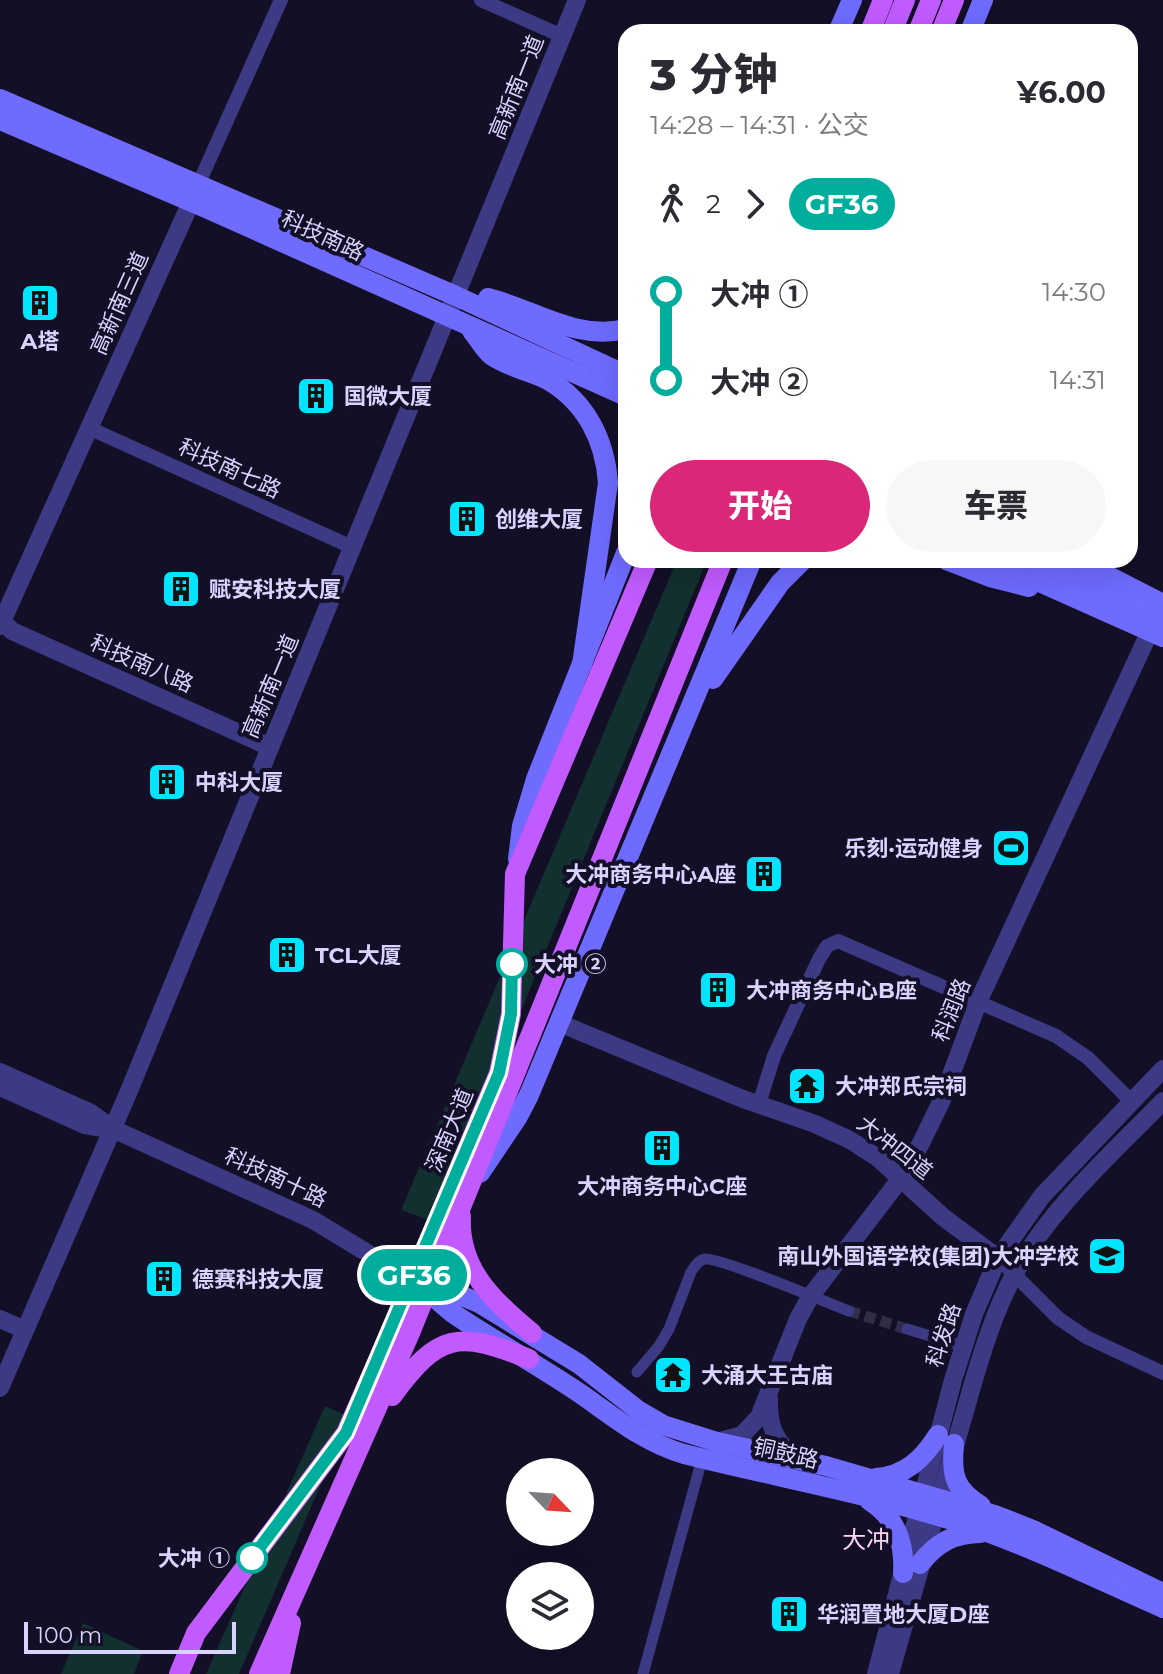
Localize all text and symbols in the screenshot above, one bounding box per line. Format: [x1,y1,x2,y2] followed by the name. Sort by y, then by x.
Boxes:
[483,31,550,143] street label: 高新南一道
[650,47,777,101] text: 3 分钟
[1017,74,1106,111] text: ¥6.00
[650,109,869,141] text: 14:28 – 14:31 · 公交
[650,182,694,226] icon: walk
[733,182,777,226] icon: forward
[805,187,879,221] text: GF36
[706,188,721,220] text: 2
[277,205,368,266] street label: 科技南路
[85,247,154,359] street label: 高新南三道
[710,276,809,313] text: 大冲 ①
[1042,276,1106,308] text: 14:30
[19,282,61,324] building icon: A塔
[20,328,59,355] place label: A塔
[710,364,809,401] text: 大冲 ②
[1050,364,1106,396] text: 14:31
[295,375,337,417] building icon: 国微大厦
[344,383,432,410] place label: 国微大厦
[174,433,285,504] street label: 科技南七路
[650,460,870,552] button: 开始
[886,460,1106,552] button: 车票
[446,498,488,540] building icon: 创维大厦
[495,506,583,533] place label: 创维大厦
[160,568,202,610] building icon: 赋安科技大厦
[209,576,341,603] place label: 赋安科技大厦
[86,629,198,698] street label: 科技南八路
[237,630,304,742] street label: 高新南一道
[146,761,188,803] building icon: 中科大厦
[195,769,283,796] place label: 中科大厦
[990,827,1032,869] sports icon: 乐刻·运动健身
[844,835,983,862] place label: 乐刻·运动健身
[743,853,785,895] building icon: 大冲商务中心A座
[565,861,736,888] place label: 大冲商务中心A座
[266,934,308,976] building icon: TCL大厦
[315,942,402,969] place label: TCL大厦
[497,949,527,979] marker: 大冲 ②
[534,951,606,978] place label: 大冲 ②
[697,969,739,1011] building icon: 大冲商务中心B座
[927,975,976,1046] street label: 科润路
[746,977,917,1004] place label: 大冲商务中心B座
[786,1065,828,1107] temple icon: 大冲郑氏宗祠
[835,1073,967,1100] place label: 大冲郑氏宗祠
[420,1084,479,1176] street label: 深南大道
[852,1110,938,1185] street label: 大冲四道
[641,1127,683,1169] building icon: 大冲商务中心C座
[220,1142,331,1213] street label: 科技南十路
[577,1173,747,1200] place label: 大冲商务中心C座
[1086,1235,1128,1277] school or university icon: 南山外国语学校(集团)大冲学校
[777,1243,1079,1270] place label: 南山外国语学校(集团)大冲学校
[358,1249,470,1301] line badge: GF36
[143,1258,185,1300] building icon: 德赛科技大厦
[377,1258,451,1292] text: GF36
[192,1266,324,1293] place label: 德赛科技大厦
[920,1300,967,1371] street label: 科发路
[652,1354,694,1396] temple icon: 大涌大王古庙
[701,1362,833,1389] place label: 大涌大王古庙
[751,1433,821,1474] street label: 铜鼓路
[506,1458,594,1546] north arrow
[506,1458,594,1650] map controls
[842,1525,890,1554] district label: 大冲
[237,1543,267,1573] marker: 大冲 ①
[158,1545,230,1572] place label: 大冲 ①
[506,1562,594,1650] button: layers
[768,1593,810,1635] building icon: 华润置地大厦D座
[817,1601,989,1628] place label: 华润置地大厦D座
[24,1618,236,1654] scale bar
[36,1622,102,1649] text: 100 m

